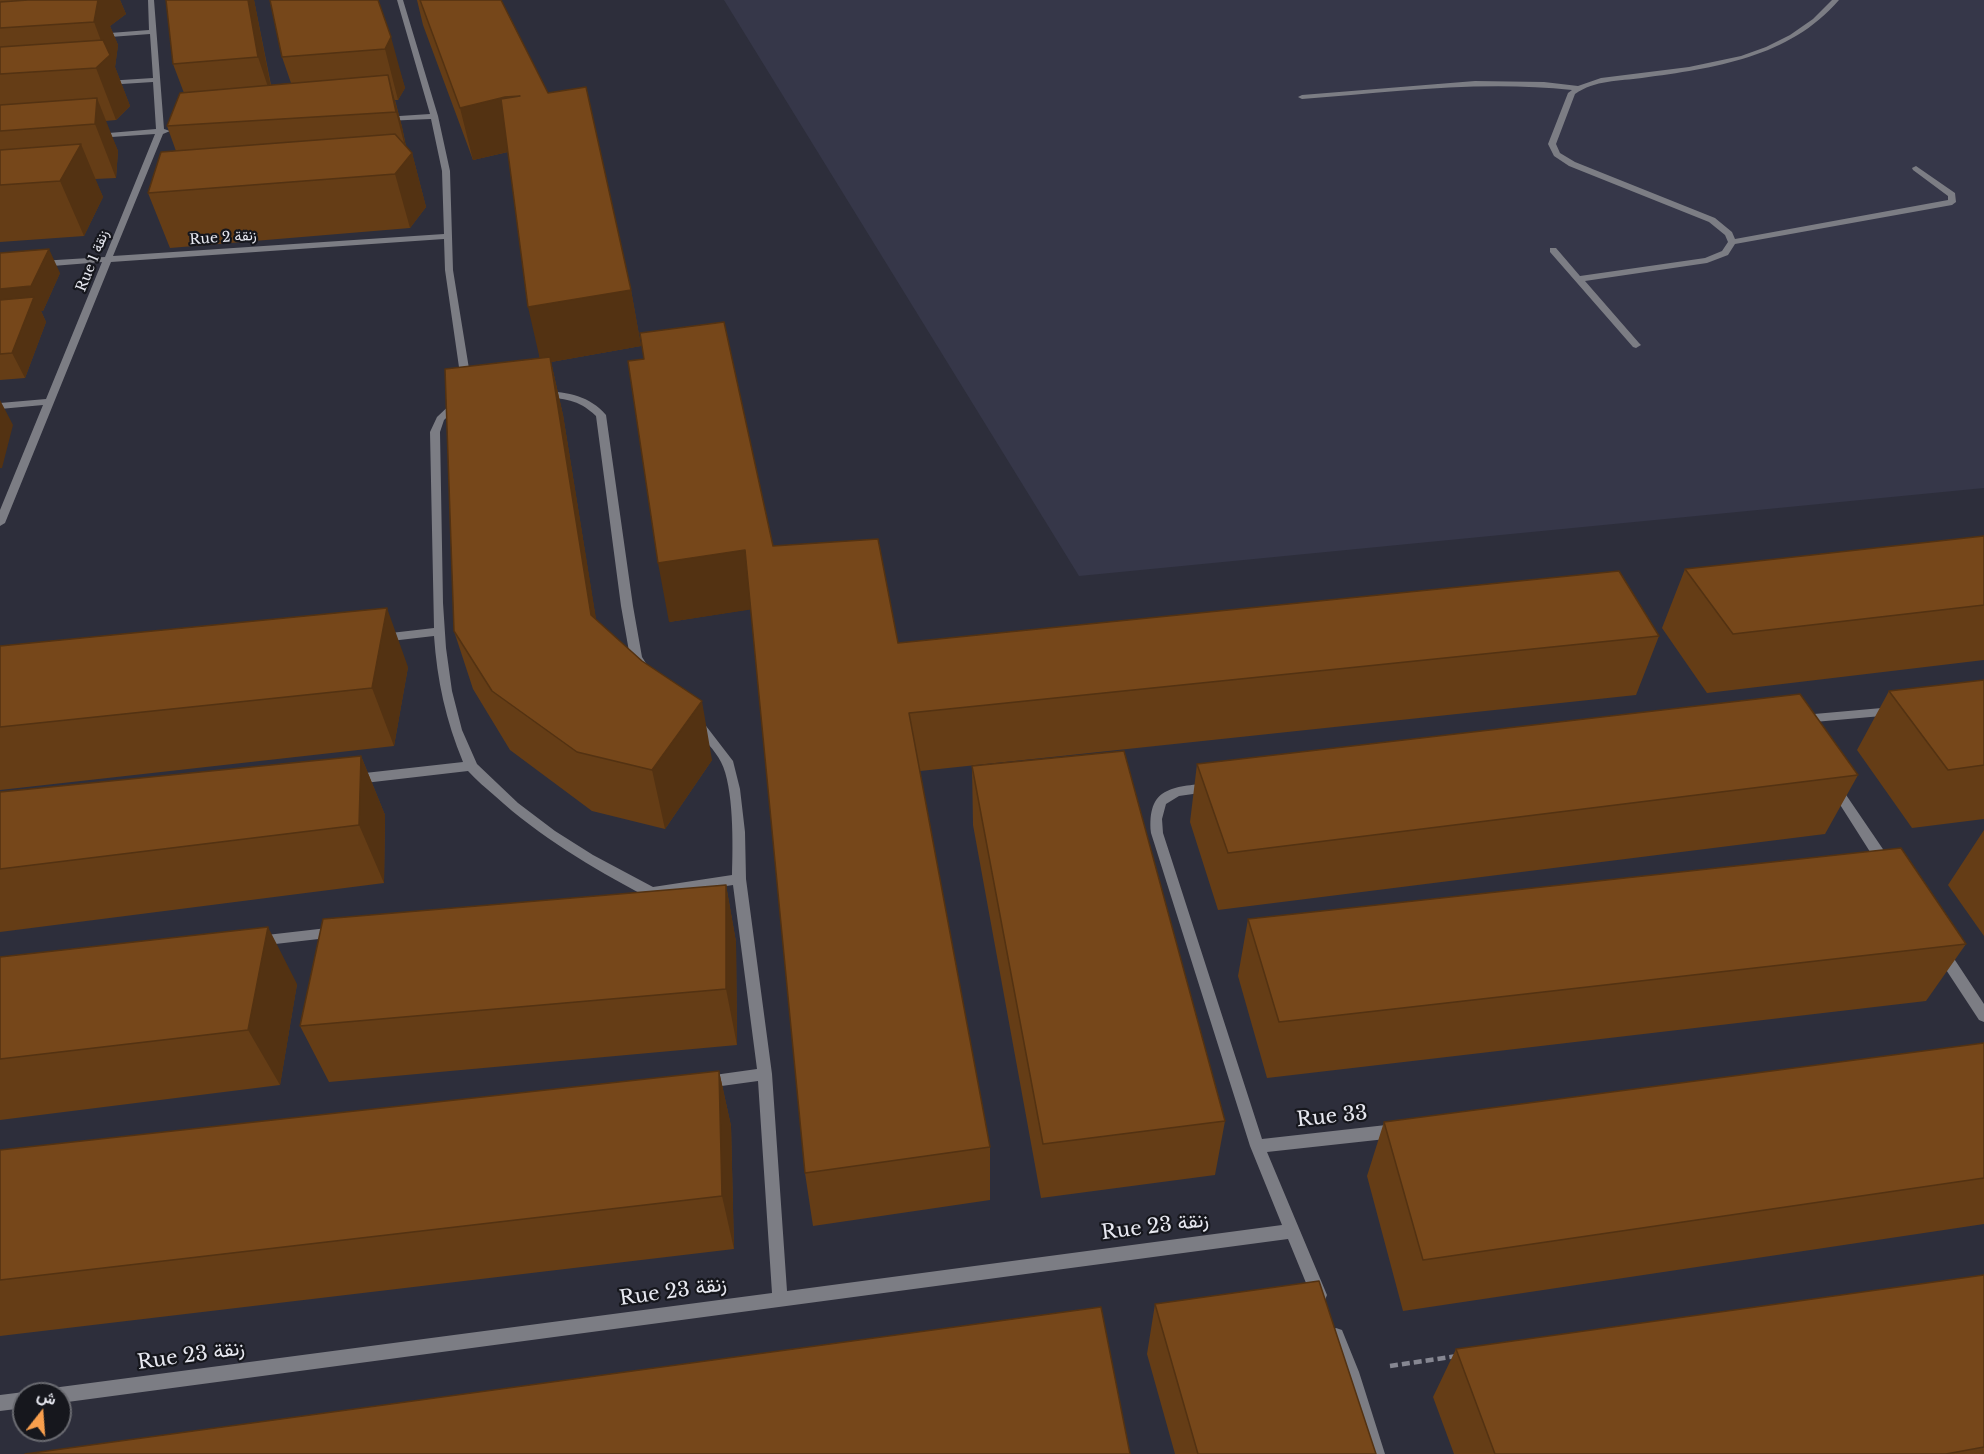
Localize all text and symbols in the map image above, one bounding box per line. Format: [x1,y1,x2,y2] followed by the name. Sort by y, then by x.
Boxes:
[189,227,257,249] street label: Rue 2 زنقة
[73,228,113,294] street label: Rue 1 زنقة
[1295,1101,1369,1133] street label: Rue 33
[1100,1208,1210,1246] street label: Rue 23 زنقة
[618,1273,728,1311] street label: Rue 23 زنقة
[136,1337,246,1375] street label: Rue 23 زنقة
[12,1382,72,1442] north arrow
[35,1384,59,1409] text: ش

